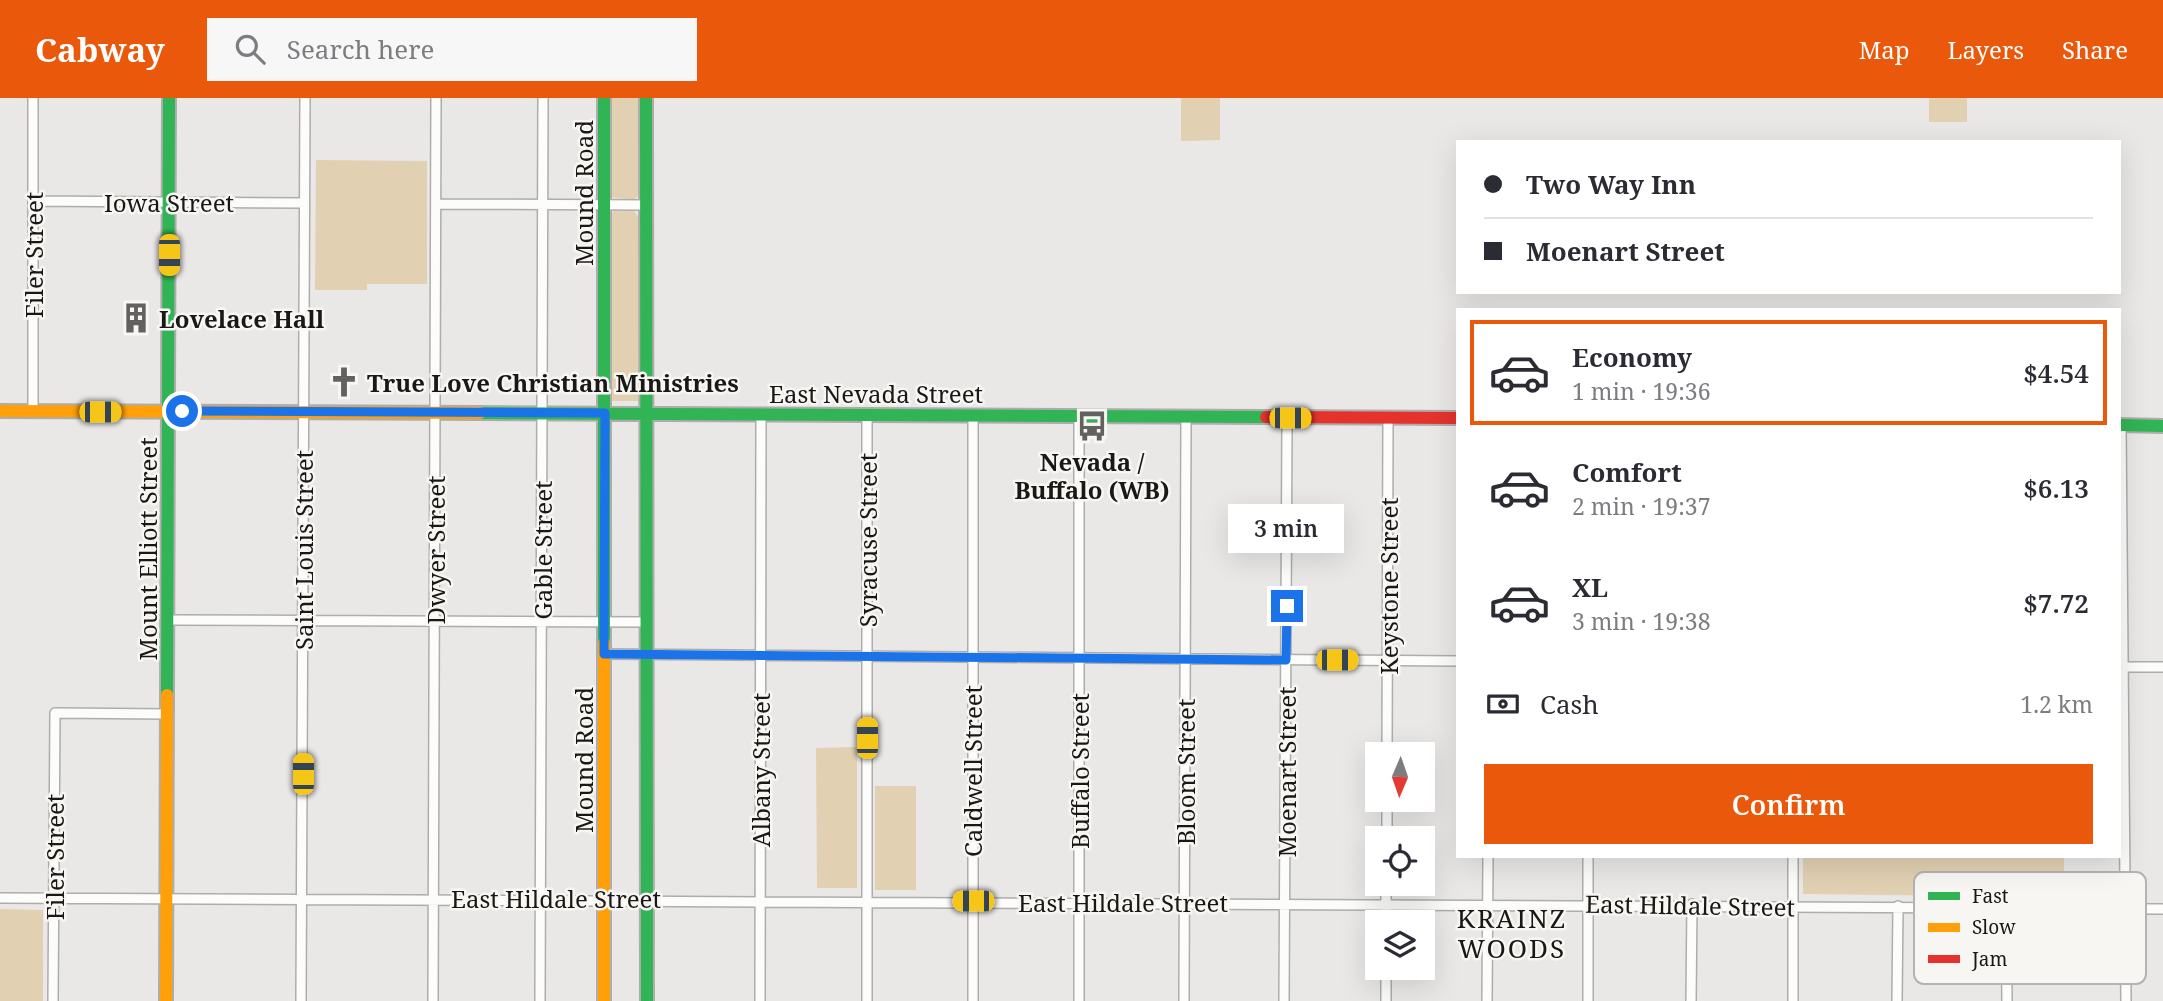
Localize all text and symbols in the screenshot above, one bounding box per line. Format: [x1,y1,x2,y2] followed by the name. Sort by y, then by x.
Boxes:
[207,18,697,81] search box
[35,27,165,72] text: Cabway
[231,30,269,68] icon: search
[287,31,434,67] text: Search here
[1859,33,1910,66] text: Map
[1948,33,2024,66] text: Layers
[2062,33,2128,66] text: Share
[567,120,600,266] street label: Mound Road
[1526,166,1696,202] text: Two Way Inn
[104,186,234,219] street label: Iowa Street
[17,192,50,318] street label: Filer Street
[1526,233,1725,269] text: Moenart Street
[159,234,180,276] car
[119,301,153,335] building icon: Lovelace Hall
[159,302,325,335] place label: Lovelace Hall
[1572,339,1692,375] text: Economy
[1488,341,1551,404] icon: car
[2023,355,2089,391] text: $4.54
[327,365,361,399] church icon: True Love Christian Ministries
[367,366,739,399] place label: True Love Christian Ministries
[1572,375,1710,407] text: 1 min · 19:36
[769,377,983,410] street label: East Nevada Street
[166,395,198,427] route start
[80,402,122,423] car
[1270,408,1312,429] car
[1075,409,1109,443] bus stop icon: Nevada / Buffalo (WB)
[131,437,164,661] street label: Mount Elliott Street
[1014,445,1170,506] place label: Nevada / Buffalo (WB)
[287,450,320,650] street label: Saint Louis Street
[851,453,884,627] street label: Syracuse Street
[1572,454,1682,490] text: Comfort
[1488,456,1551,519] icon: car
[2023,470,2089,506] text: $6.13
[419,475,452,625] street label: Dwyer Street
[526,481,559,619] street label: Gable Street
[1572,490,1710,522] text: 2 min · 19:37
[1372,497,1405,675] street label: Keystone Street
[1229,504,1345,554] callout: 3 min
[1254,512,1318,544] text: 3 min
[1572,569,1608,605] text: XL
[1488,571,1551,634] icon: car
[2023,585,2089,621] text: $7.72
[1271,590,1303,622] route end
[1572,605,1710,637] text: 3 min · 19:38
[1317,650,1359,671] car
[956,685,989,857] street label: Caldwell Street
[1484,685,1522,723] icon: cash
[1270,686,1303,858] street label: Moenart Street
[1540,686,1599,722] text: Cash
[567,687,600,833] street label: Mound Road
[2020,688,2093,720] text: 1.2 km
[744,693,777,847] street label: Albany Street
[1063,693,1096,849] street label: Buffalo Street
[1169,699,1202,845] street label: Bloom Street
[857,717,878,759] car
[1365,742,1435,812] north arrow
[1365,742,1435,980] map controls
[293,753,314,795] car
[1484,764,2093,844] button: Confirm
[38,794,71,920] street label: Filer Street
[1365,826,1435,896] button: locate
[1914,872,2146,984] legend
[451,882,661,915] street label: East Hildale Street
[1972,883,2009,909] text: Fast
[1018,886,1228,919] street label: East Hildale Street
[1585,887,1795,923] street label: East Hildale Street
[953,891,995,912] car
[1457,900,1567,966] district label: KRAINZ WOODS
[1365,910,1435,980] button: layers
[1972,914,2016,940] text: Slow
[1971,946,2007,972] text: Jam

